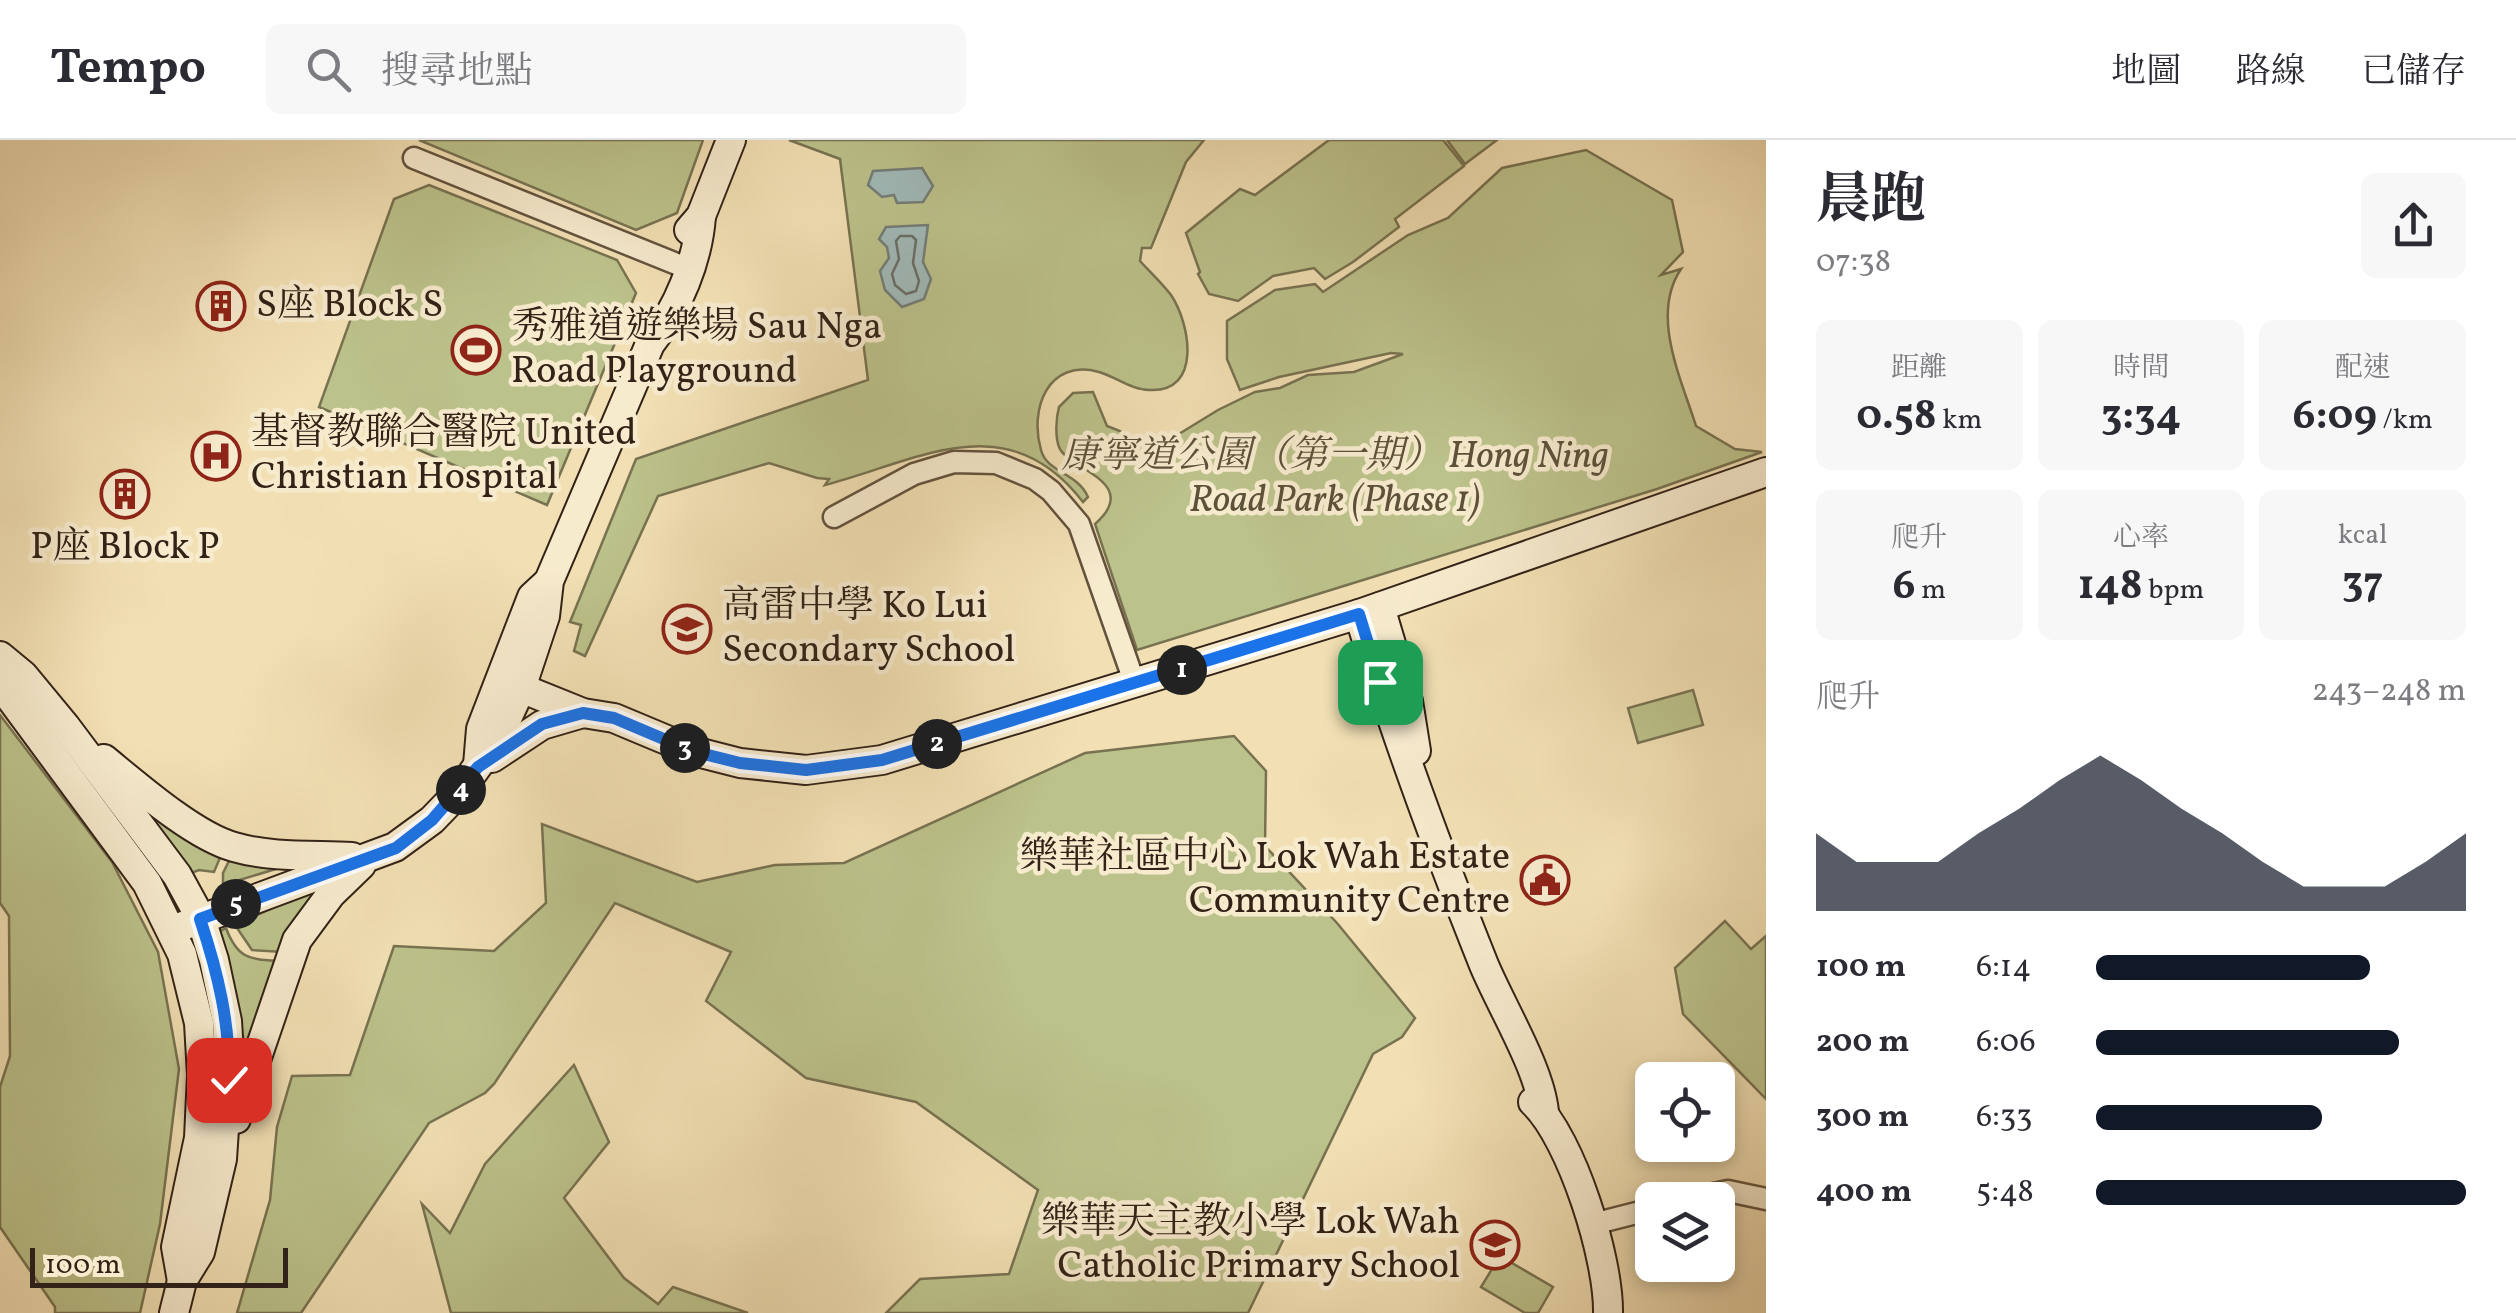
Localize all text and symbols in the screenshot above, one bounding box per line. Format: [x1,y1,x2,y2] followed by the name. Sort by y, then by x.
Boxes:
[266,24,966,114] search box
[50,36,206,103] text: Tempo
[301,42,356,97] icon: search
[381,47,533,100] text: 搜尋地點
[2111,49,2181,97] text: 地圖
[2236,49,2306,97] text: 路線
[2361,49,2466,97] text: 已儲存
[1816,165,1926,241] text: 晨跑
[2361,173,2466,278] button: share
[1816,241,1891,285] text: 07:38
[195,280,247,332] building icon: S座 Block S
[256,280,443,333] place label: S座 Block S
[511,302,882,399] place label: 秀雅道遊樂場 Sau Nga Road Playground
[450,324,502,376] sports icon: 秀雅道遊樂場 Sau Nga Road Playground
[1891,349,1947,388] text: 距離
[2113,349,2169,388] text: 時間
[2335,349,2391,388] text: 配速
[1856,388,1937,447] text: 0.58
[2101,388,2181,447] text: 3:34
[2293,388,2377,447] text: 6:09
[1937,401,1982,440] text: km
[2377,401,2433,440] text: /km
[251,408,637,505] place label: 基督教聯合醫院 United Christian Hospital
[190,430,242,482] hospital icon: 基督教聯合醫院 United Christian Hospital
[1061,431,1609,528] park label: 康寧道公園（第一期） Hong Ning Road Park (Phase 1)
[99,468,151,520] building icon: P座 Block P
[2338,516,2388,555] text: kcal
[1891,519,1947,558] text: 爬升
[2113,519,2169,558] text: 心率
[30,522,220,575] place label: P座 Block P
[2342,555,2383,614] text: 37
[1893,558,1916,617] text: 6
[2078,558,2143,617] text: 148
[1916,571,1946,610] text: m
[2143,571,2204,610] text: bpm
[722,581,1015,678] place label: 高雷中學 Ko Lui Secondary School
[661,603,713,655] school or university icon: 高雷中學 Ko Lui Secondary School
[1338,640,1423,725] pin
[1157,645,1207,695] pin: 1
[1176,650,1188,689] text: 1
[1353,655,1408,710] icon: arrive
[2312,670,2466,714] text: 243–248 m
[1816,677,1880,721] text: 爬升
[912,719,962,769] pin: 2
[660,723,710,773] pin: 3
[930,724,944,763] text: 2
[678,728,692,767] text: 3
[436,765,486,815] pin: 4
[453,770,469,809] text: 4
[1020,832,1510,929] place label: 樂華社區中心 Lok Wah Estate Community Centre
[1519,854,1571,906] public building icon: 樂華社區中心 Lok Wah Estate Community Centre
[211,879,261,929] pin: 5
[229,884,243,923] text: 5
[1816,946,1906,990] text: 100 m
[1976,946,2031,990] text: 6:14
[1816,1021,1910,1065] text: 200 m
[1976,1021,2036,1065] text: 6:06
[187,1038,272,1123] pin
[202,1053,257,1108] icon: check
[1635,1062,1735,1282] map controls
[1635,1062,1735,1162] button: locate
[1816,1096,1909,1140] text: 300 m
[1976,1096,2032,1140] text: 6:33
[1816,1171,1912,1215] text: 400 m
[1976,1171,2034,1215] text: 5:48
[1635,1182,1735,1282] button: layers
[1041,1197,1460,1294] place label: 樂華天主教小學 Lok Wah Catholic Primary School
[1469,1219,1521,1271] school or university icon: 樂華天主教小學 Lok Wah Catholic Primary School
[30,1243,288,1288] scale bar
[45,1246,120,1285] text: 100 m

